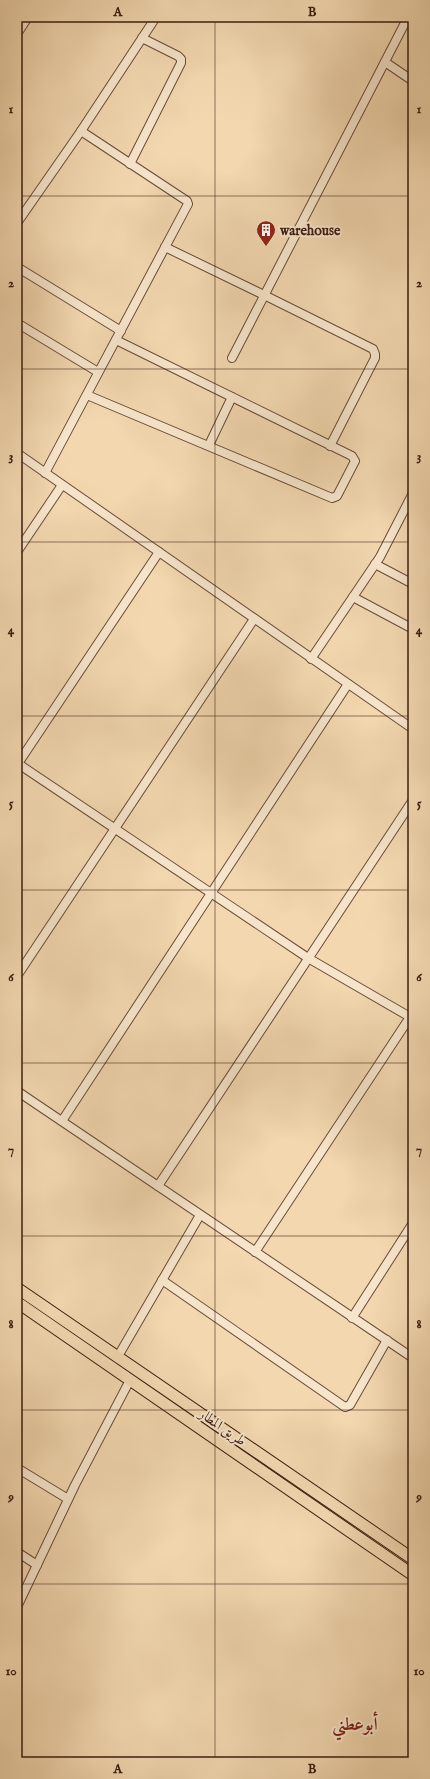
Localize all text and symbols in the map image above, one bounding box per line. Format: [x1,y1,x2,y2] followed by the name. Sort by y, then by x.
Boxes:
[113,4,124,21] text: A
[308,4,317,21] text: B
[9,101,14,118] text: 1
[417,101,422,118] text: 1
[255,219,277,247] building icon: warehouse
[279,222,341,240] place label: warehouse
[8,275,14,292] text: 2
[416,275,422,292] text: 2
[9,448,14,465] text: 3
[417,448,422,465] text: 3
[8,622,15,639] text: 4
[416,622,423,639] text: 4
[9,795,14,812] text: 5
[417,795,422,812] text: 5
[8,969,14,986] text: 6
[416,969,422,986] text: 6
[8,1142,14,1159] text: 7
[416,1142,422,1159] text: 7
[8,1316,14,1333] text: 8
[416,1316,422,1333] text: 8
[194,1404,249,1450] street label: طريق المطار
[7,1489,14,1506] text: 9
[415,1489,422,1506] text: 9
[5,1663,17,1680] text: 10
[413,1663,425,1680] text: 10
[332,1711,379,1741] district label: أبوعطني
[113,1761,124,1778] text: A
[308,1761,317,1778] text: B

